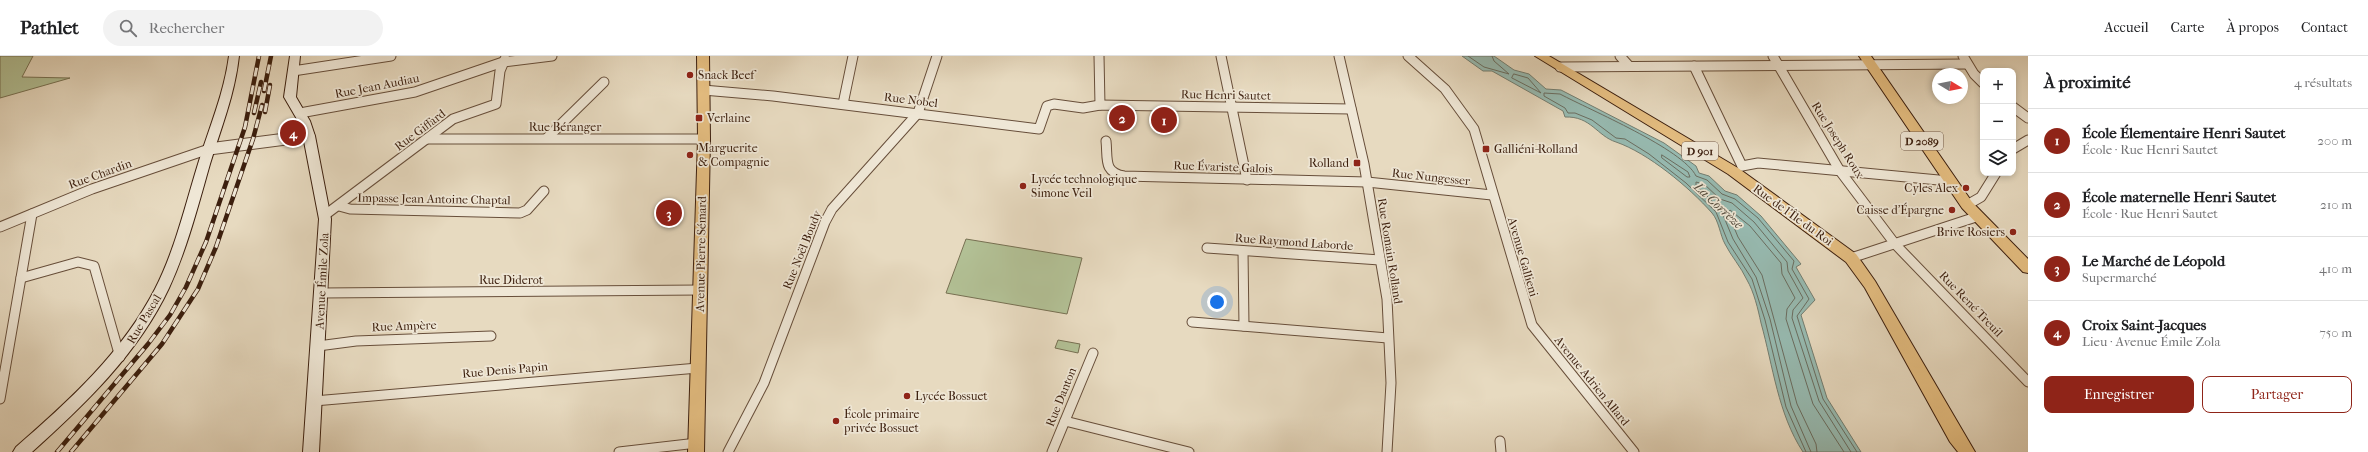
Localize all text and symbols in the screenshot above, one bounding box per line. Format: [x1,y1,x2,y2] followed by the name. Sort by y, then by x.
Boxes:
[103,10,383,46] search box
[20,17,79,39] text: Pathlet
[117,17,139,39] icon: search
[149,19,224,37] text: Rechercher
[2104,19,2149,36] text: Accueil
[2171,19,2204,36] text: Carte
[2226,19,2279,36] text: À propos
[2301,19,2348,36] text: Contact
[698,68,757,82] place label: Snack Beef
[1932,68,1968,104] north arrow
[1980,68,2016,176] map controls
[1980,68,2016,104] button: +
[685,70,695,80] marker: Snack Beef
[334,71,421,101] street label: Rue Jean Audiau
[2044,72,2131,92] text: À proximité
[2294,75,2352,90] text: 4 résultats
[1181,87,1272,103] street label: Rue Henri Sautet
[883,90,939,110] street label: Rue Nobel
[1809,99,1868,182] street label: Rue Joseph Roux
[1109,103,1135,133] pin: 2
[1980,104,2016,140] button: −
[1151,105,1177,135] pin: 1
[392,106,449,154] street label: Rue Giffard
[706,111,750,125] place label: Verlaine
[694,113,704,123] marker: Verlaine
[280,118,306,148] pin: 4
[529,120,602,134] street label: Rue Béranger
[2082,124,2286,142] text: École Élementaire Henri Sautet
[1901,132,1943,150] road number: D 2089
[2055,133,2059,148] text: 1
[2317,133,2352,148] text: 200 m
[1980,140,2016,176] button: layers
[698,141,769,169] place label: Marguerite & Compagnie
[1494,142,1578,156] place label: Galliéni-Rolland
[1682,142,1718,160] road number: D 901
[2082,142,2218,157] text: École · Rue Henri Sautet
[1481,144,1491,154] marker: Galliéni-Rolland
[685,150,695,160] marker: Marguerite & Compagnie
[67,156,133,192] street label: Rue Chardin
[1309,156,1349,170] place label: Rolland
[1173,157,1274,176] street label: Rue Évariste Galois
[1352,158,1362,168] marker: Rolland
[1391,166,1472,188] street label: Rue Nungesser
[1031,172,1137,200] place label: Lycée technologique Simone Veil
[1690,178,1747,232] water label: La Corrèze
[1018,181,1028,191] marker: Lycée technologique Simone Veil
[1750,181,1837,249] street label: Rue de l'Île du Roi
[1904,181,1959,195] place label: Cyles Alex
[1961,183,1971,193] marker: Cyles Alex
[2082,188,2276,206] text: École maternelle Henri Sautet
[357,191,511,207] street label: Impasse Jean Antoine Chaptal
[693,196,709,313] street label: Avenue Pierre Sémard
[1375,197,1405,305] street label: Rue Romain Rolland
[2054,197,2060,212] text: 2
[2320,197,2352,212] text: 210 m
[656,198,682,228] pin: 3
[1857,202,1944,217] place label: Caisse d'Épargne
[1947,205,1957,215] marker: Caisse d'Épargne
[2082,206,2218,221] text: École · Rue Henri Sautet
[780,208,824,291] street label: Rue Noël Boudy
[1505,215,1541,299] street label: Avenue Gallieni
[1936,225,2006,239] place label: Brive Rosiers
[2008,227,2018,237] marker: Brive Rosiers
[1234,231,1354,253] street label: Rue Raymond Laborde
[311,232,332,331] street label: Avenue Émile Zola
[2082,252,2225,270] text: Le Marché de Léopold
[2054,261,2060,276] text: 3
[2319,261,2352,276] text: 410 m
[1936,268,2006,340] street label: Rue René Treuil
[2082,270,2157,285] text: Supermarché
[479,273,544,287] street label: Rue Diderot
[124,291,165,346] street label: Rue Pascal
[1207,292,1227,312] your location
[2082,316,2206,334] text: Croix Saint-Jacques
[371,318,437,334] street label: Rue Ampère
[2053,325,2061,340] text: 4
[2319,325,2352,340] text: 750 m
[1551,333,1633,429] street label: Avenue Adrien Allard
[2082,334,2220,349] text: Lieu · Avenue Émile Zola
[462,359,548,381] street label: Rue Denis Papin
[1043,365,1079,429] street label: Rue Danton
[2044,376,2194,413] button: Enregistrer
[2202,376,2352,413] button: Partager
[915,389,988,403] place label: Lycée Bossuet
[902,391,912,401] marker: Lycée Bossuet
[843,406,920,435] place label: École primaire privée Bossuet
[831,416,841,426] marker: École primaire privée Bossuet

